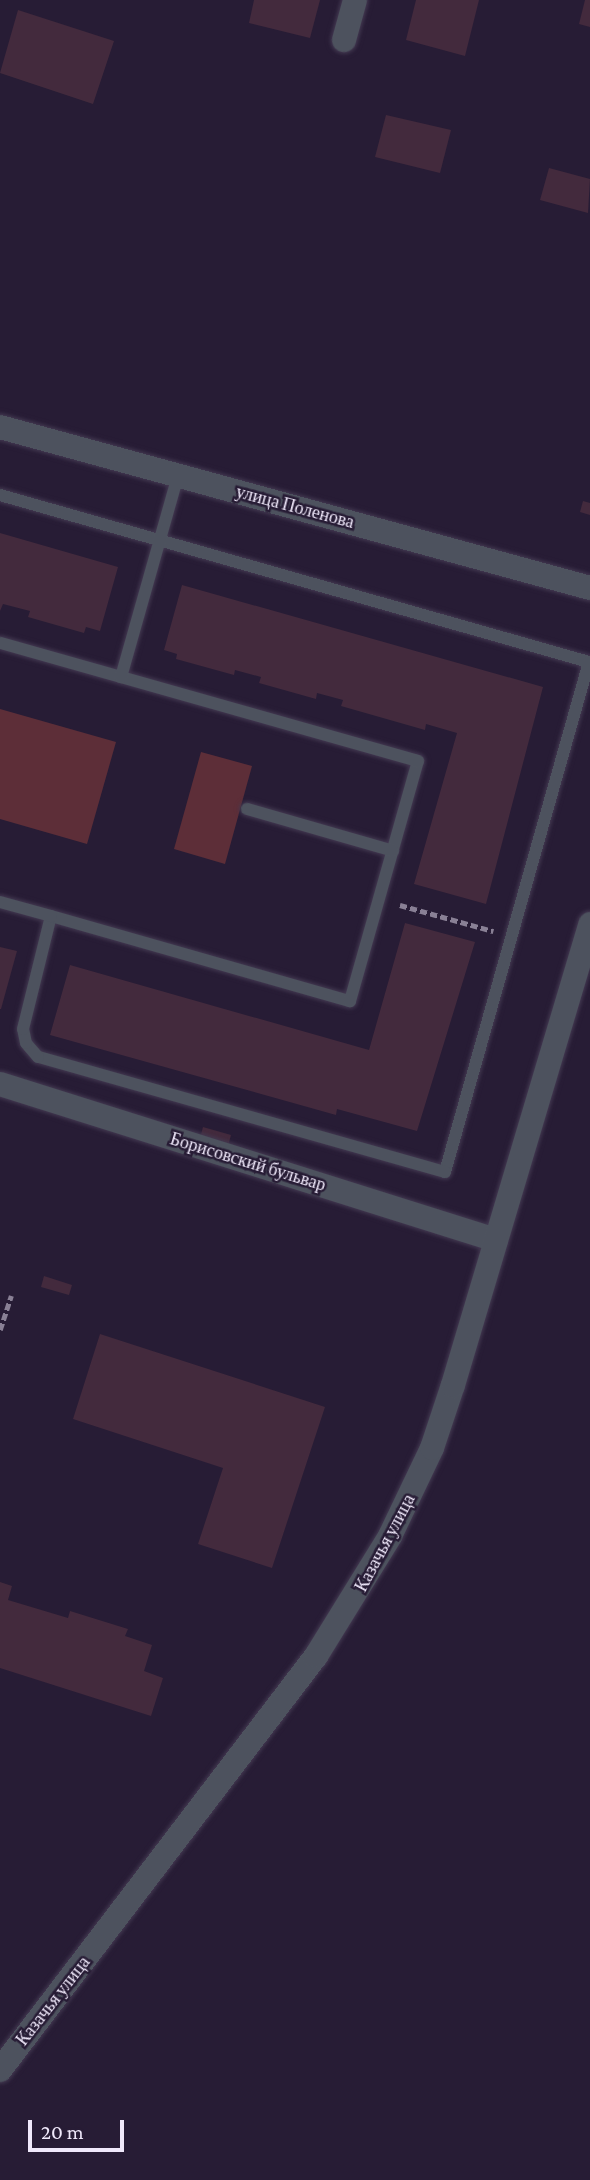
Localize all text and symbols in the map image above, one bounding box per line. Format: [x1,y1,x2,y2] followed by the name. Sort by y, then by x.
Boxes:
[234,481,356,533] street label: улица Поленова
[167,1128,329,1196] street label: Борисовский бульвар
[350,1490,420,1596] street label: Казачья улица
[11,1952,95,2050] street label: Казачья улица
[32,2106,128,2150] scale bar
[41,2120,84,2144] text: 20 m

